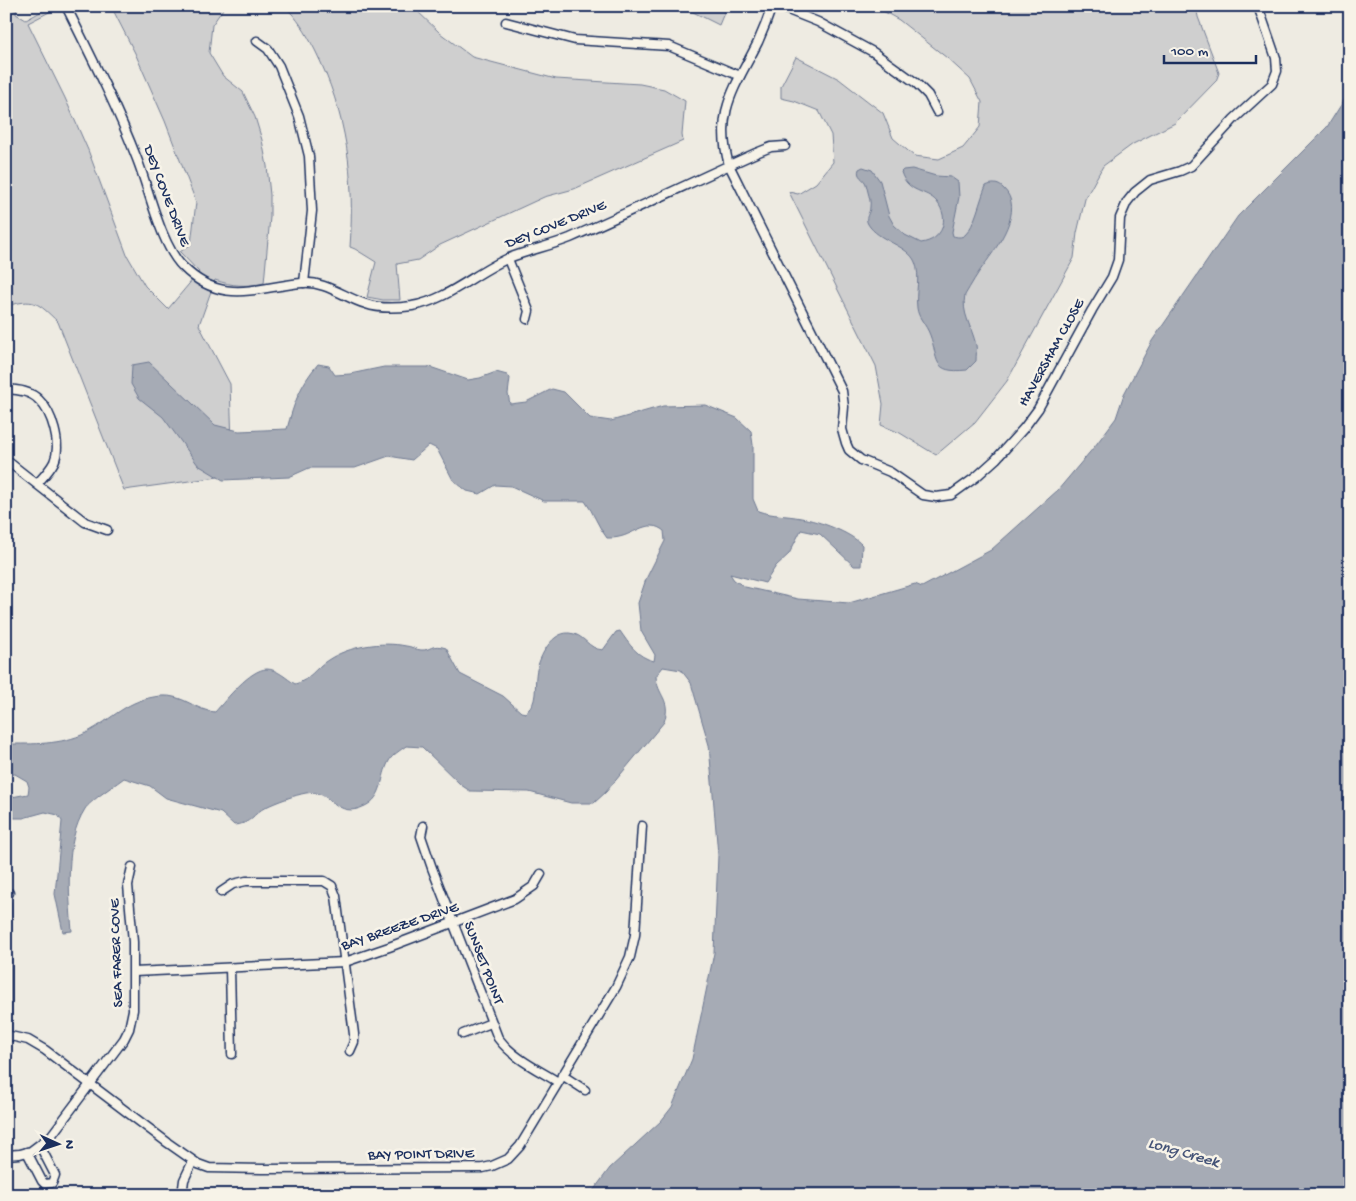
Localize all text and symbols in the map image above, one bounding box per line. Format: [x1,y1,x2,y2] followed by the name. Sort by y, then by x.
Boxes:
[1164,32,1256,64] scale bar
[1170,43,1209,61] text: 100 m
[138,142,194,250] street label: DEY COVE DRIVE
[502,196,610,254] street label: DEY COVE DRIVE
[1015,295,1089,410] street label: HAVERSHAM CLOSE
[106,898,128,1008] street label: SEA FARER COVE
[338,898,462,956] street label: BAY BREEZE DRIVE
[459,919,508,1008] street label: SUNSET POINT
[32,1118,82,1168] north arrow
[1145,1135,1222,1174] water label: Long Creek
[60,1140,77,1150] text: N
[367,1145,475,1165] street label: BAY POINT DRIVE

